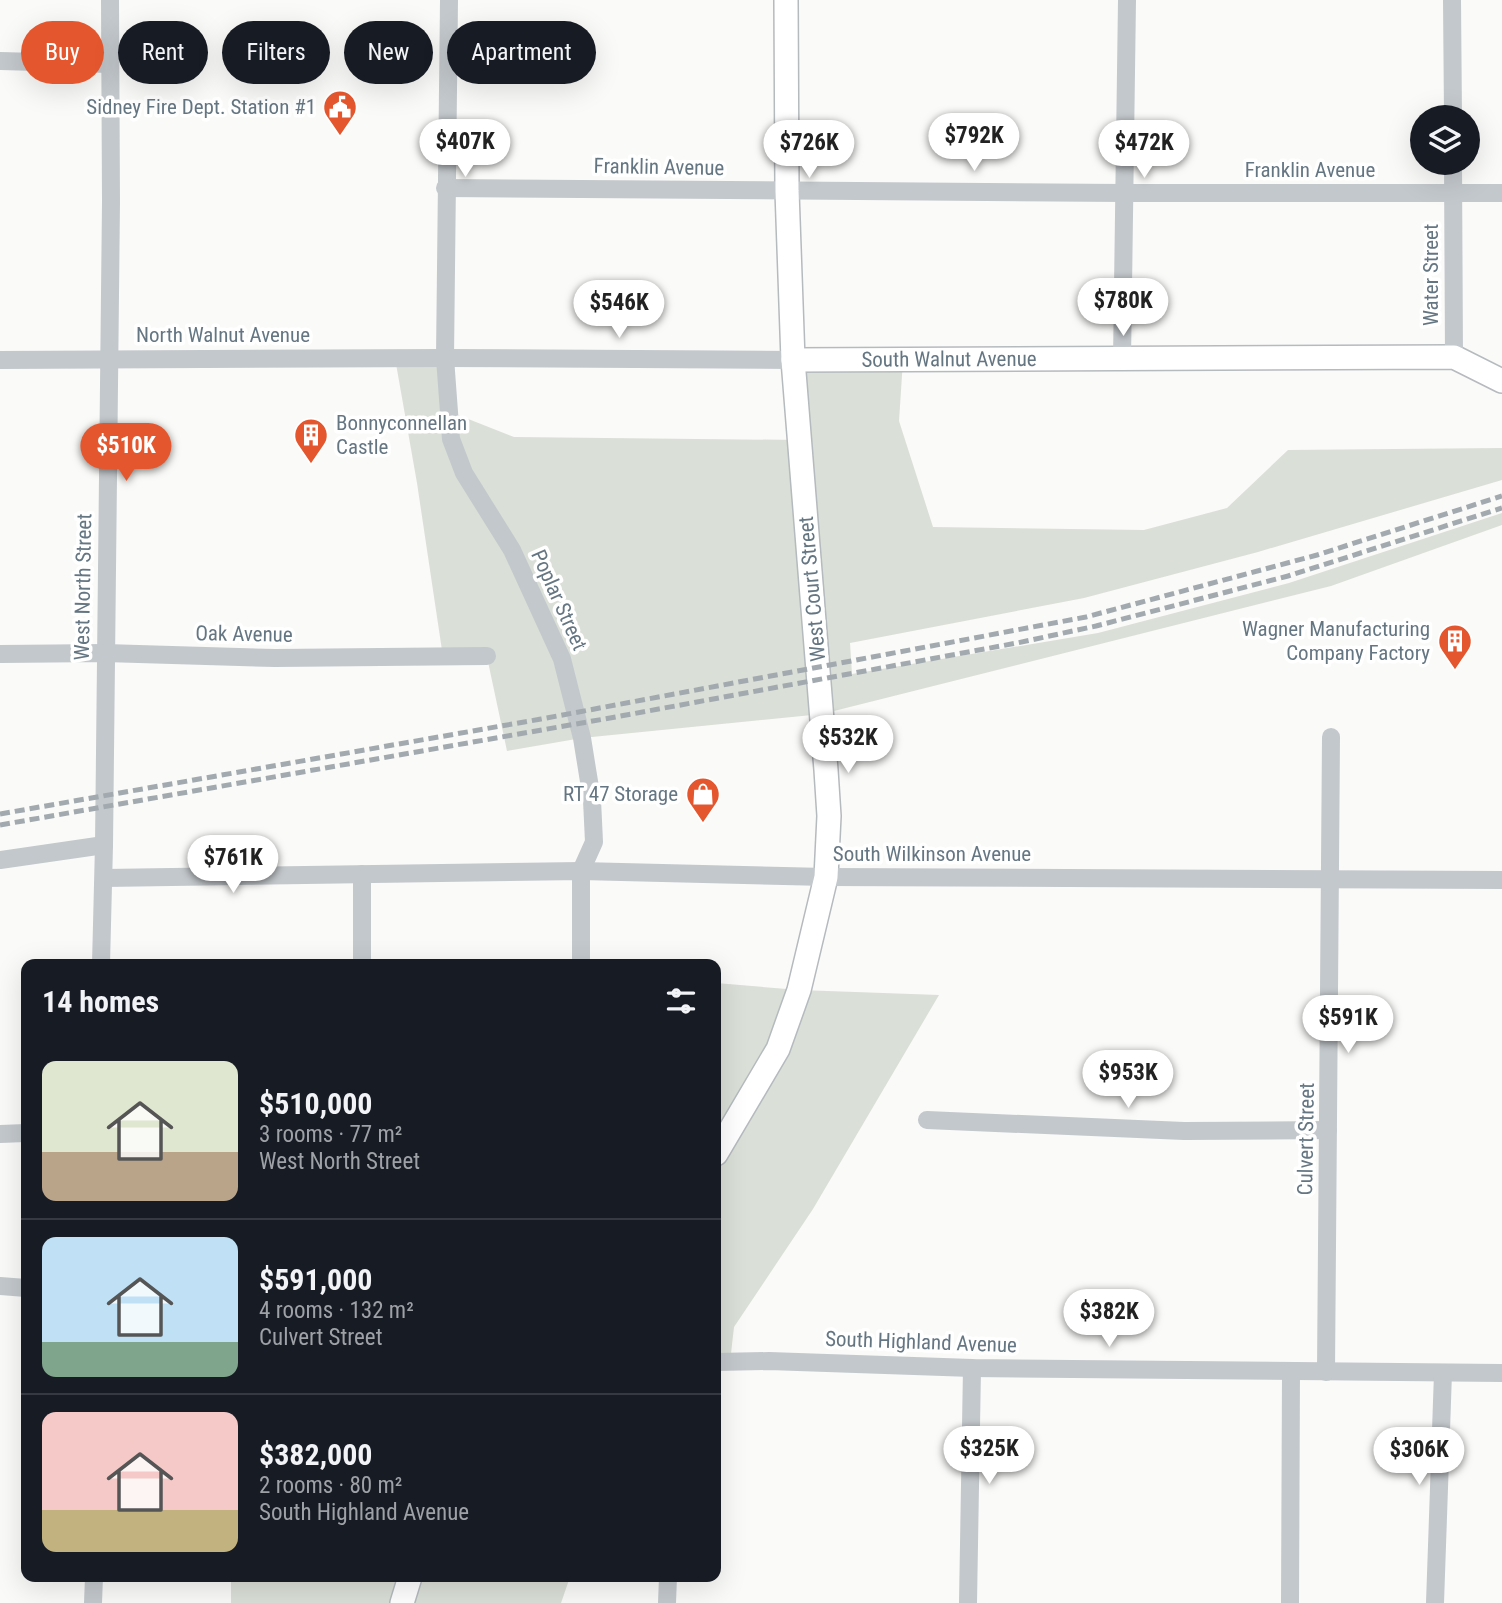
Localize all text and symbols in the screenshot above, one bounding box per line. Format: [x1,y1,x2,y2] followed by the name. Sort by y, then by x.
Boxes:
[21,21,104,84] chip: Buy
[118,21,208,84] chip: Rent
[222,21,330,84] chip: Filters
[344,21,433,84] chip: New
[447,21,596,84] chip: Apartment
[321,88,359,137] public building icon: Sidney Fire Dept. Station #1
[86,95,316,119] place label: Sidney Fire Dept. Station #1
[1410,105,1480,175] map controls
[1410,105,1480,175] button: layers
[925,114,1023,173] pin: $792K
[416,120,514,179] pin: $407K
[760,120,858,180] pin: $726K
[1095,120,1193,180] pin: $472K
[944,122,1004,149] text: $792K
[435,128,495,155] text: $407K
[779,129,839,156] text: $726K
[1114,129,1174,156] text: $472K
[593,154,725,180] street label: Franklin Avenue
[1245,158,1375,182] street label: Franklin Avenue
[1419,224,1443,326] street label: Water Street
[1074,278,1172,338] pin: $780K
[570,280,668,340] pin: $546K
[1093,287,1153,314] text: $780K
[589,289,649,316] text: $546K
[136,323,310,347] street label: North Walnut Avenue
[861,347,1037,372] street label: South Walnut Avenue
[336,411,467,459] place label: Bonnyconnellan Castle
[292,416,330,465] building icon: Bonnyconnellan Castle
[77,424,175,483] pin: $510K
[96,432,156,459] text: $510K
[70,513,96,661] street label: West North Street
[794,515,830,663] street label: West Court Street
[526,546,592,654] street label: Poplar Street
[1242,617,1430,665] place label: Wagner Manufacturing Company Factory
[195,621,293,647] street label: Oak Avenue
[1436,622,1474,671] building icon: Wagner Manufacturing Company Factory
[799,716,897,775] pin: $532K
[818,724,878,751] text: $532K
[684,775,722,824] shop icon: RT 47 Storage
[563,782,678,806] place label: RT 47 Storage
[184,836,282,895] pin: $761K
[833,842,1031,866] street label: South Wilkinson Avenue
[203,844,263,871] text: $761K
[662,982,700,1020] icon: filters
[42,984,159,1019] text: 14 homes
[1299,996,1397,1055] pin: $591K
[1318,1004,1378,1031] text: $591K
[1079,1050,1177,1110] pin: $953K
[1098,1059,1158,1086] text: $953K
[1293,1082,1319,1196] street label: Culvert Street
[259,1086,372,1121] text: $510,000
[98,1089,182,1173] icon: home
[259,1121,402,1148] text: 3 rooms · 77 m²
[259,1148,420,1175] text: West North Street
[259,1262,372,1297] text: $591,000
[98,1265,182,1349] icon: home
[1060,1290,1158,1349] pin: $382K
[259,1297,414,1324] text: 4 rooms · 132 m²
[1079,1298,1139,1325] text: $382K
[259,1324,382,1351] text: Culvert Street
[825,1327,1017,1357] street label: South Highland Avenue
[940,1426,1038,1486] pin: $325K
[1370,1428,1468,1487] pin: $306K
[959,1435,1019,1462] text: $325K
[1389,1436,1449,1463] text: $306K
[259,1437,372,1472] text: $382,000
[98,1440,182,1524] icon: home
[259,1472,402,1499] text: 2 rooms · 80 m²
[259,1499,469,1526] text: South Highland Avenue

